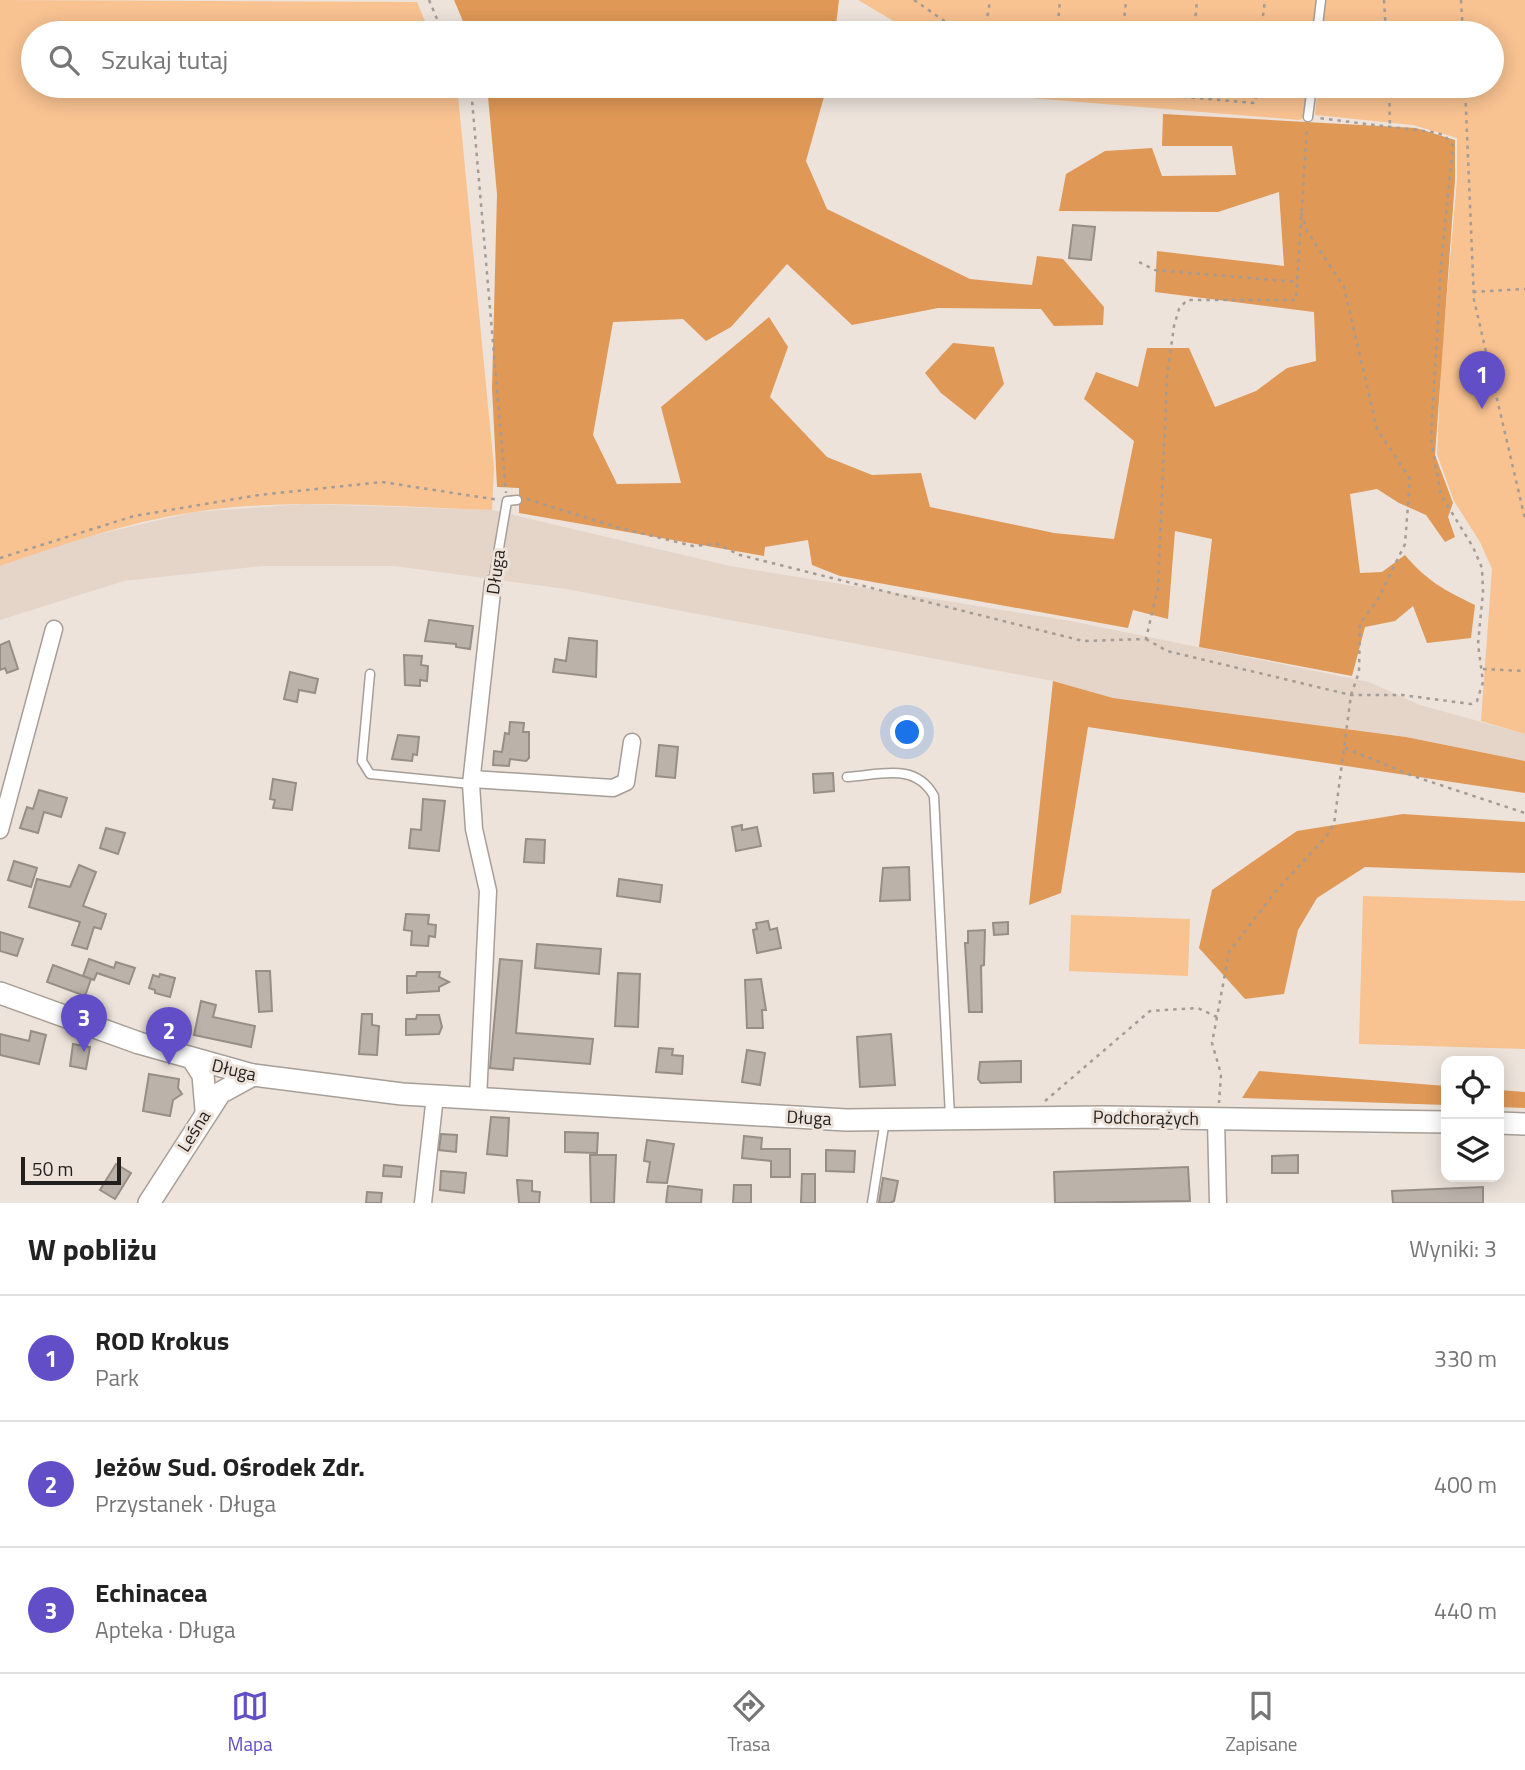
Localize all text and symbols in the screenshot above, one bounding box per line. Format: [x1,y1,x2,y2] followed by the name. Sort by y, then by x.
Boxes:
[21,21,1504,98] search box
[101,40,228,79] text: Szukaj tutaj
[45,41,83,79] icon: search
[1459,351,1505,409] pin: 1
[479,548,512,596] street label: Długa
[890,715,924,749] your location
[61,994,107,1052] pin: 3
[146,1007,192,1065] pin: 2
[209,1051,259,1088] street label: Długa
[1441,1056,1504,1182] map controls
[1441,1056,1504,1119] button: locate
[786,1103,832,1132] street label: Długa
[1093,1103,1199,1132] street label: Podchorążych
[170,1105,217,1157] street label: Leśna
[1441,1119,1504,1182] button: layers
[21,1154,121,1186] scale bar
[32,1154,73,1183] text: 50 m
[28,1226,157,1272] text: W pobliżu
[1409,1231,1497,1266] text: Wyniki: 3
[95,1321,229,1360] text: ROD Krokus
[45,1341,57,1376] text: 1
[1434,1341,1497,1376] text: 330 m
[95,1360,139,1395] text: Park
[95,1447,365,1486] text: Jeżów Sud. Ośrodek Zdr.
[45,1467,57,1502] text: 2
[1434,1467,1497,1502] text: 400 m
[95,1486,276,1521] text: Przystanek · Długa
[95,1573,208,1612] text: Echinacea
[45,1593,57,1628] text: 3
[1434,1593,1497,1628] text: 440 m
[95,1612,236,1647] text: Apteka · Długa
[228,1687,273,1758] tab: Mapa
[728,1687,770,1758] tab: Trasa
[1225,1687,1297,1758] tab: Zapisane

